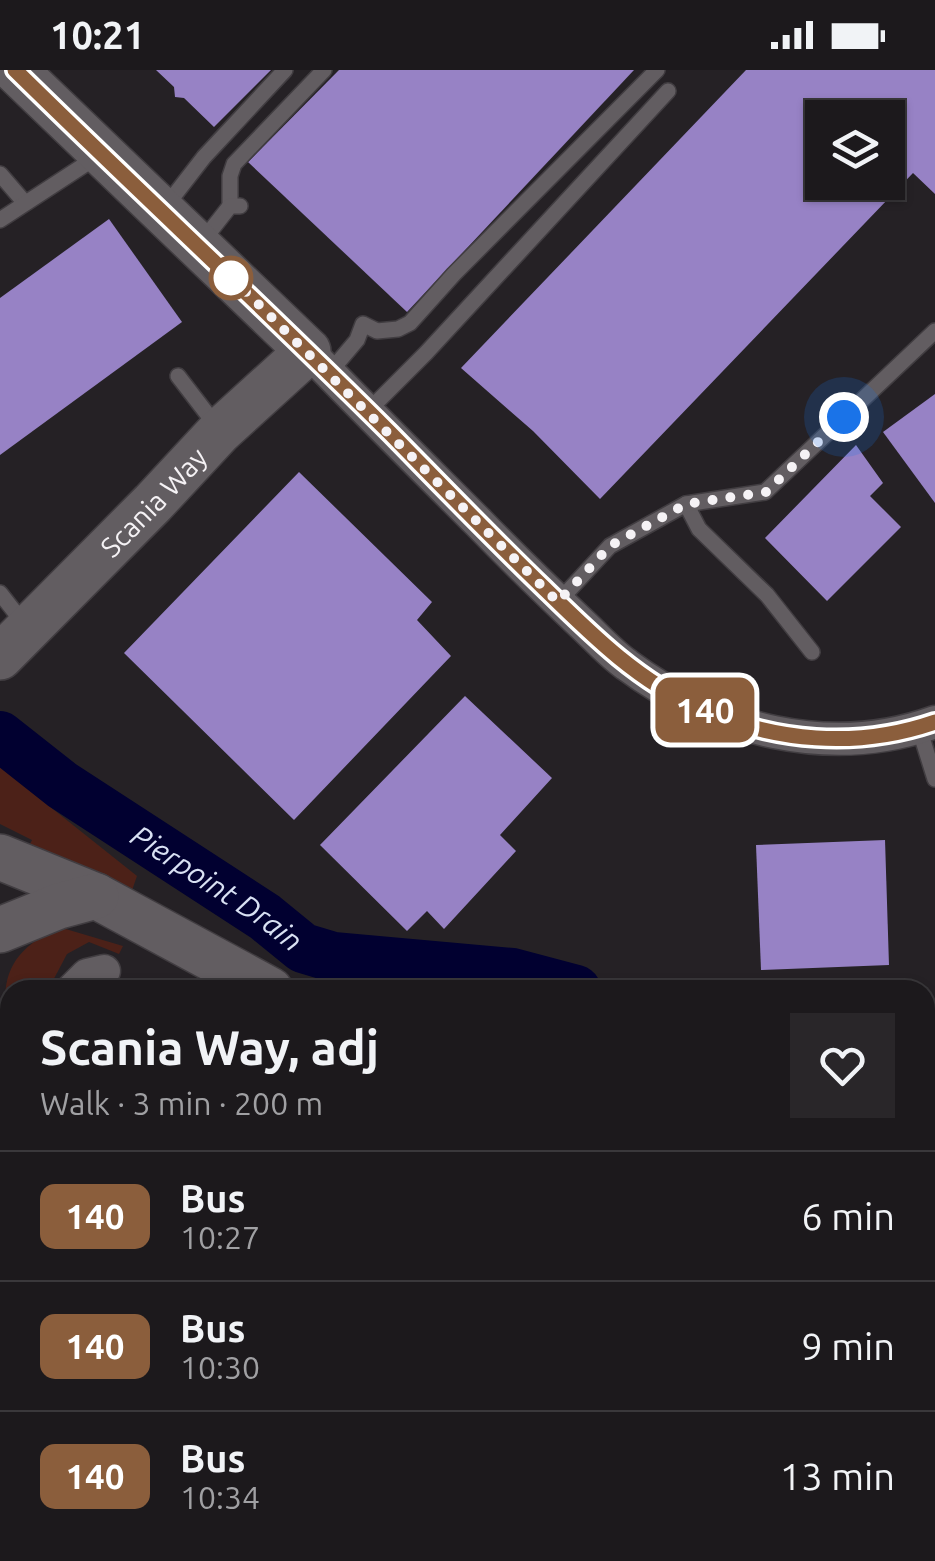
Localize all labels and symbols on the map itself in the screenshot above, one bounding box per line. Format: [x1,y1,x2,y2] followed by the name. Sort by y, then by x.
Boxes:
[210,257,252,299] unlabelled marker
[819,392,869,442] your location
[94,441,212,563] street label: Scania Way
[648,678,762,742] line badge: 140
[125,818,310,958] water label: Pierpoint Drain

